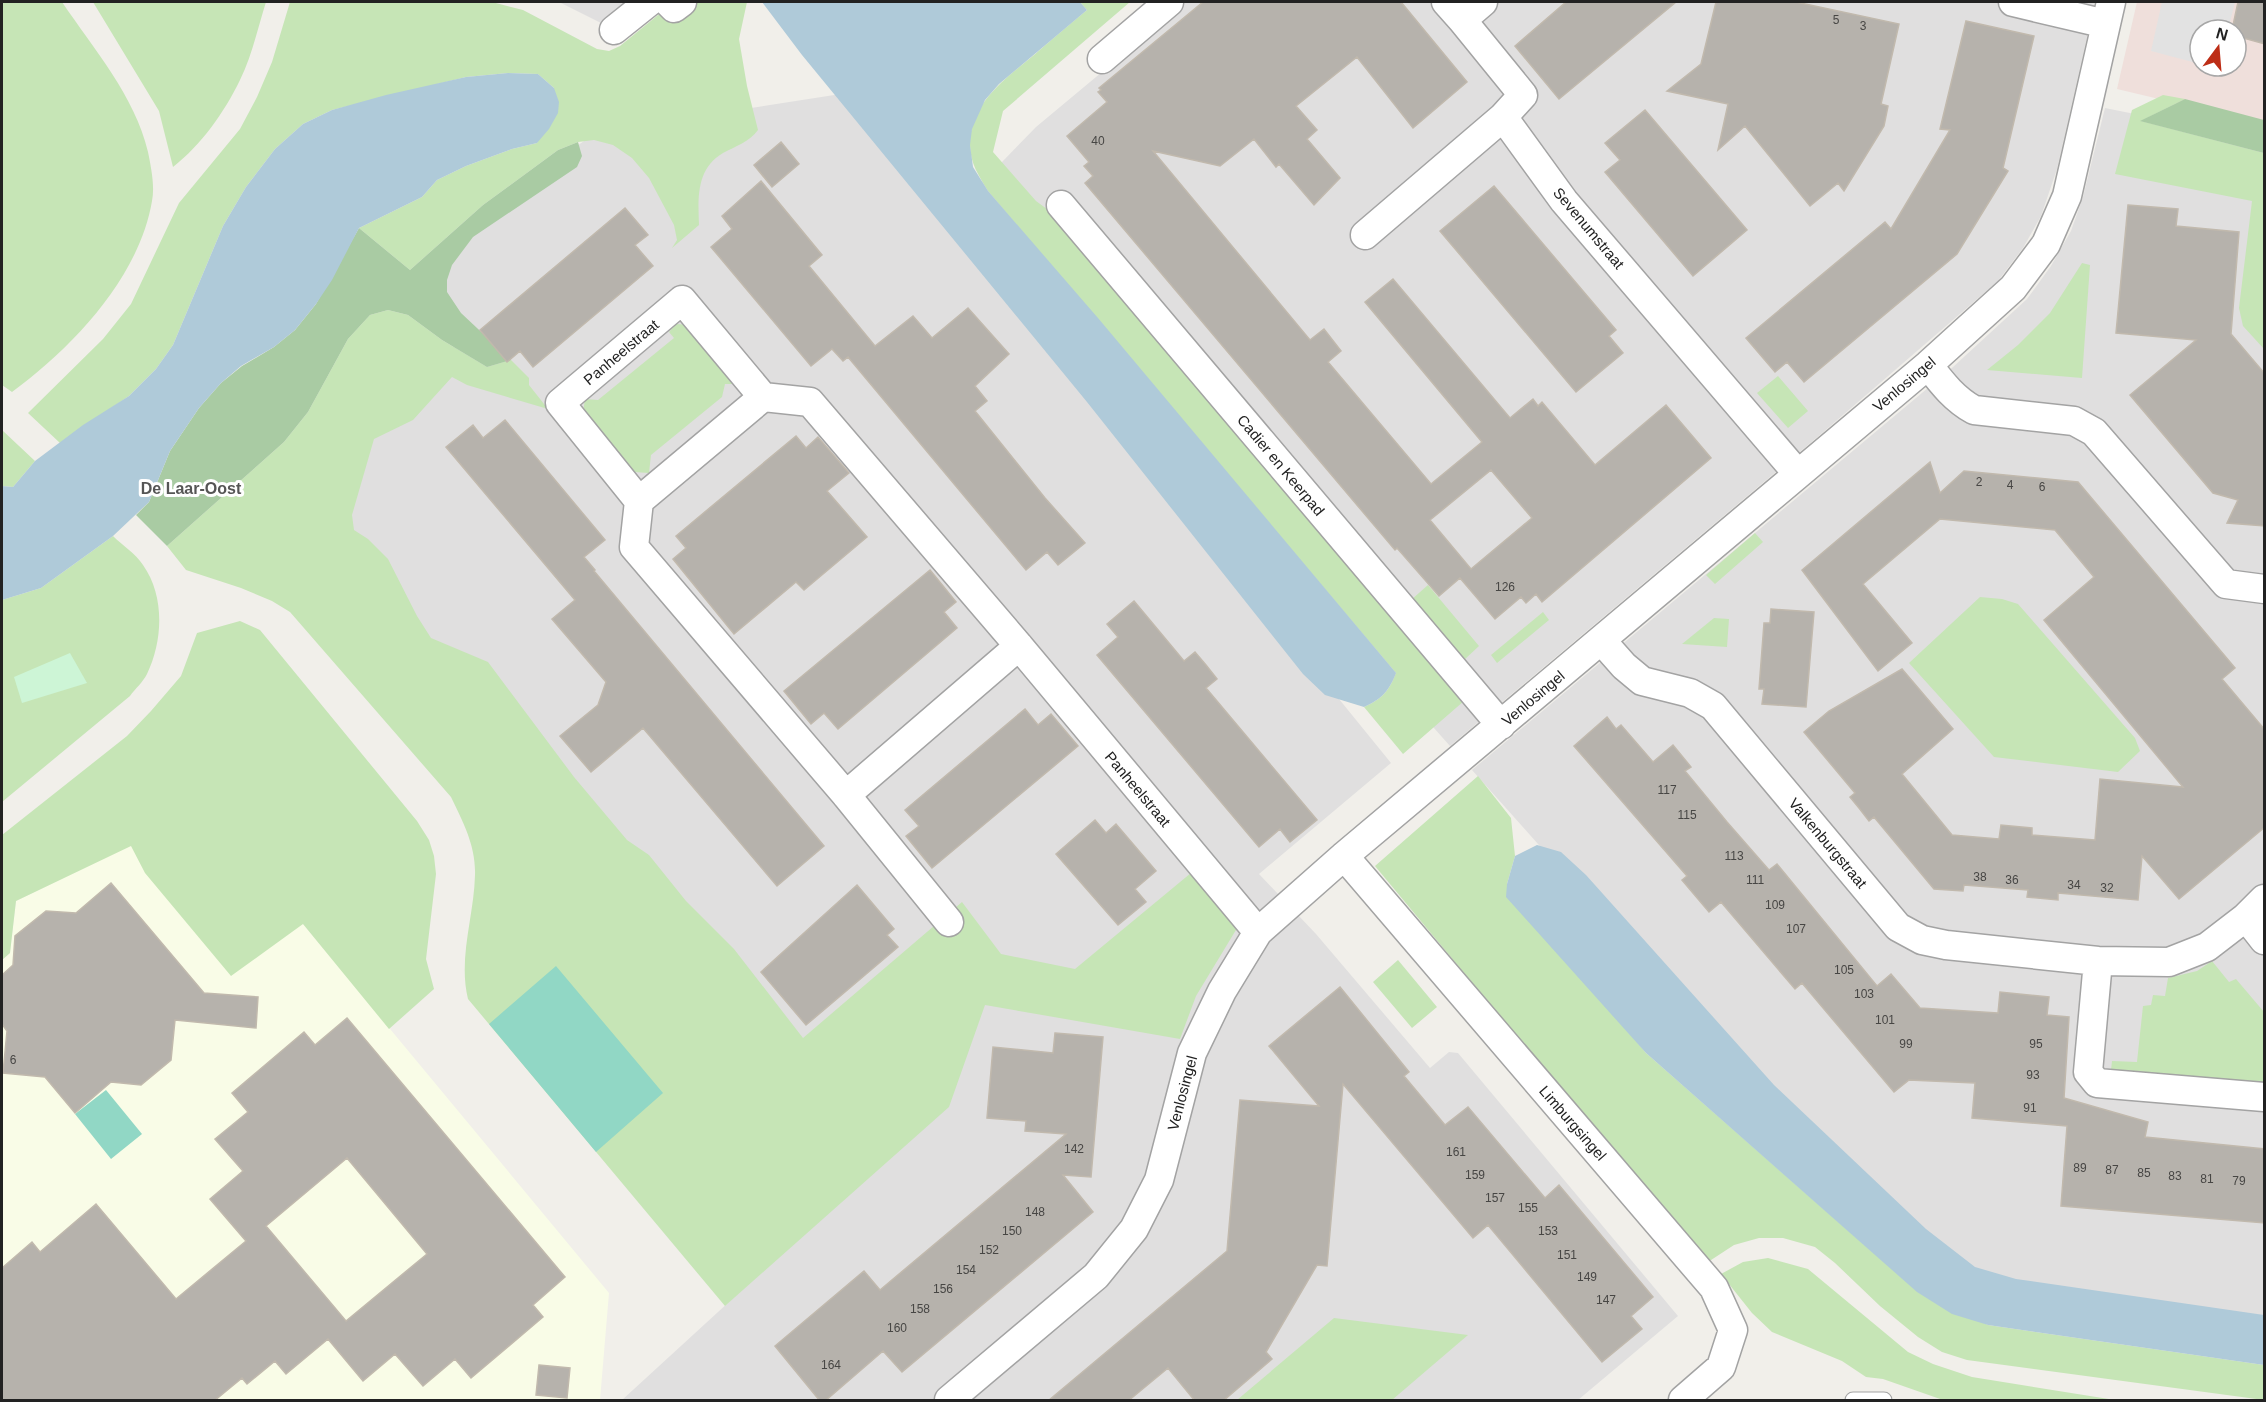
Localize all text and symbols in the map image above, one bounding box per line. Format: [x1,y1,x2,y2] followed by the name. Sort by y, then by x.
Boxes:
[1833,13,1840,27] house number: 5
[2188,18,2248,78] north arrow
[1860,19,1867,33] house number: 3
[2214,24,2230,44] text: N
[1091,134,1105,148] house number: 40
[1550,184,1628,273] street label: Sevenumstraat
[580,315,663,388] street label: Panheelstraat
[1869,353,1939,415] street label: Venlosingel
[1234,411,1328,519] street label: Cadier en Keerpad
[1976,475,1983,489] house number: 2
[2007,478,2014,492] house number: 4
[141,480,242,497] district label: De Laar-Oost
[2039,480,2046,494] house number: 6
[1495,580,1515,594] house number: 126
[1498,667,1568,729] street label: Venlosingel
[1102,748,1175,831] street label: Panheelstraat
[1657,783,1677,797] house number: 117
[1785,795,1871,892] street label: Valkenburgstraat
[1677,808,1697,822] house number: 115
[1724,849,1744,863] house number: 113
[1973,870,1987,884] house number: 38
[1746,873,1764,887] house number: 111
[2005,873,2019,887] house number: 36
[2067,878,2081,892] house number: 34
[2100,881,2114,895] house number: 32
[1765,898,1785,912] house number: 109
[1786,922,1806,936] house number: 107
[1834,963,1854,977] house number: 105
[1854,987,1874,1001] house number: 103
[1875,1013,1895,1027] house number: 101
[1899,1037,1913,1051] house number: 99
[2029,1037,2043,1051] house number: 95
[10,1053,17,1067] house number: 6
[1164,1054,1200,1132] street label: Venlosingel
[2026,1068,2040,1082] house number: 93
[1536,1082,1610,1164] street label: Limburgsingel
[2023,1101,2037,1115] house number: 91
[1064,1142,1084,1156] house number: 142
[1446,1145,1466,1159] house number: 161
[2073,1161,2087,1175] house number: 89
[2105,1163,2119,1177] house number: 87
[2137,1166,2151,1180] house number: 85
[1465,1168,1485,1182] house number: 159
[2168,1169,2182,1183] house number: 83
[2200,1172,2214,1186] house number: 81
[2232,1174,2246,1188] house number: 79
[1485,1191,1505,1205] house number: 157
[1518,1201,1538,1215] house number: 155
[1025,1205,1045,1219] house number: 148
[1002,1224,1022,1238] house number: 150
[1538,1224,1558,1238] house number: 153
[979,1243,999,1257] house number: 152
[1557,1248,1577,1262] house number: 151
[956,1263,976,1277] house number: 154
[1577,1270,1597,1284] house number: 149
[933,1282,953,1296] house number: 156
[1596,1293,1616,1307] house number: 147
[910,1302,930,1316] house number: 158
[887,1321,907,1335] house number: 160
[821,1358,841,1372] house number: 164

